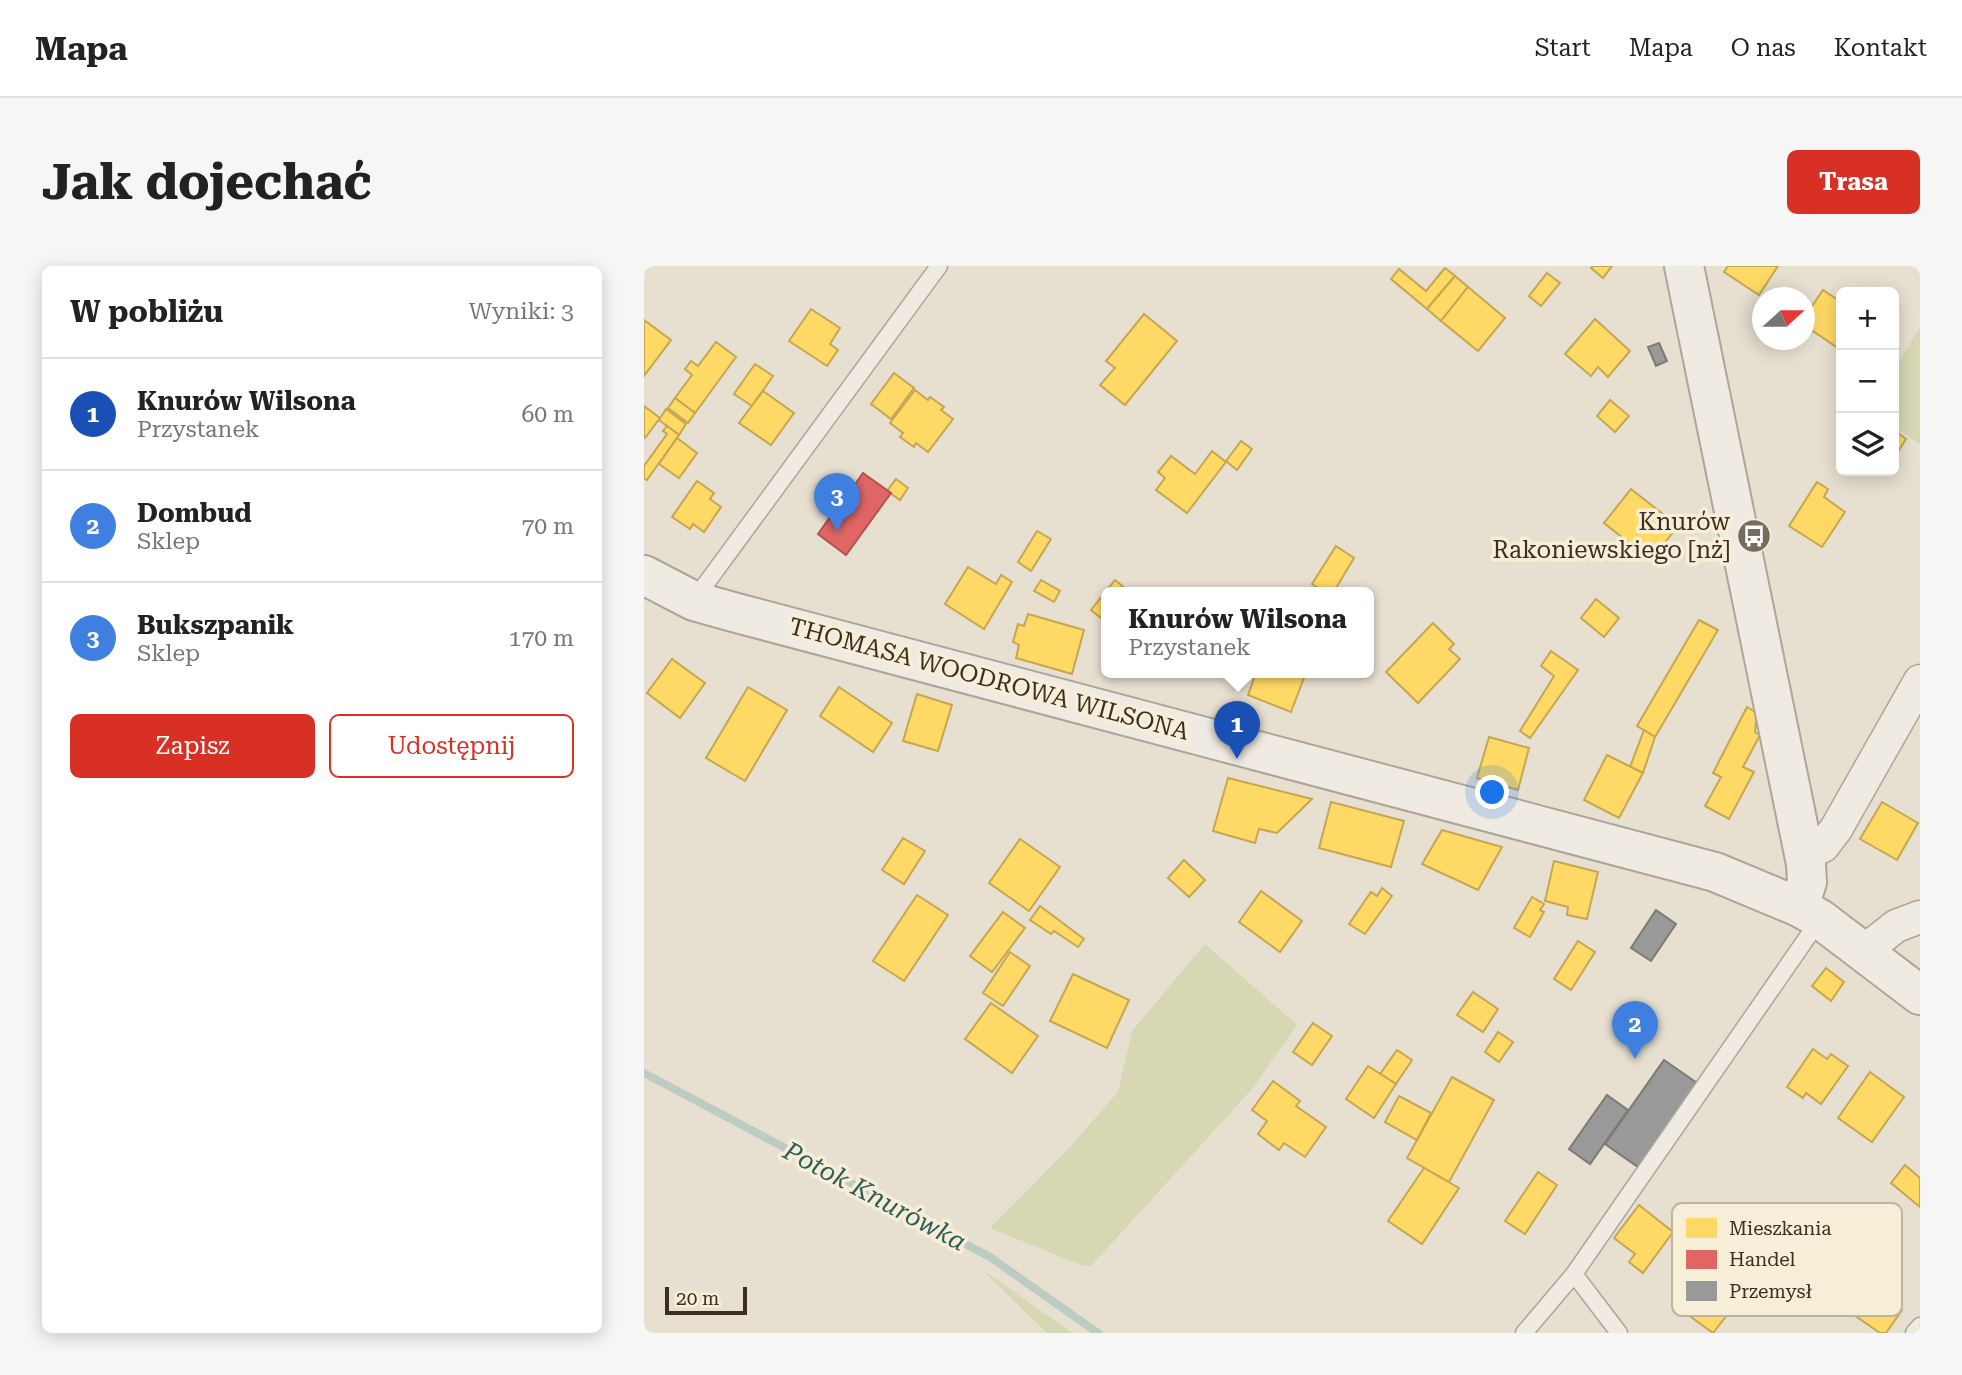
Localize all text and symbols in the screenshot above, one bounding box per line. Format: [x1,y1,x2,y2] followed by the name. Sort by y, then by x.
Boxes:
[35,29,128,68] text: Mapa
[1535,34,1591,62] text: Start
[1629,34,1693,62] text: Mapa
[1731,34,1796,62] text: O nas
[1834,34,1927,62] text: Kontakt
[1787,150,1920,214] button: Trasa
[42,154,372,211] text: Jak dojechać
[1752,287,1815,350] north arrow
[1836,287,1899,476] map controls
[1836,287,1899,350] button: +
[70,294,223,329] text: W pobliżu
[469,298,574,325] text: Wyniki: 3
[1836,350,1899,413] button: −
[137,386,356,416] text: Knurów Wilsona
[87,401,99,428] text: 1
[521,401,574,428] text: 60 m
[1836,413,1899,476] button: layers
[137,416,259,443] text: Przystanek
[814,473,860,531] pin: 3
[137,498,252,528] text: Dombud
[1493,508,1730,564] place label: Knurów Rakoniewskiego [nż]
[87,513,99,540] text: 2
[521,513,574,540] text: 70 m
[1735,517,1773,555] bus stop icon: Knurów Rakoniewskiego [nż]
[137,528,200,555] text: Sklep
[1101,587,1374,678] popup
[1128,604,1347,634] text: Knurów Wilsona
[137,610,294,640] text: Bukszpanik
[786,612,1192,746] street label: THOMASA WOODROWA WILSONA
[87,625,99,652] text: 3
[509,625,574,652] text: 170 m
[1128,634,1251,661] text: Przystanek
[137,640,200,667] text: Sklep
[1214,701,1260,759] pin: 1
[70,714,315,778] button: Zapisz
[329,714,574,778] button: Udostępnij
[1475,775,1509,809] your location
[1612,1001,1658,1059] pin: 2
[778,1135,971,1257] water label: Potok Knurówka
[1672,1203,1902,1316] legend
[1729,1217,1832,1240] text: Mieszkania
[1729,1248,1796,1271] text: Handel
[1729,1280,1812,1303] text: Przemysł
[665,1284,747,1316] scale bar
[676,1287,719,1310] text: 20 m

